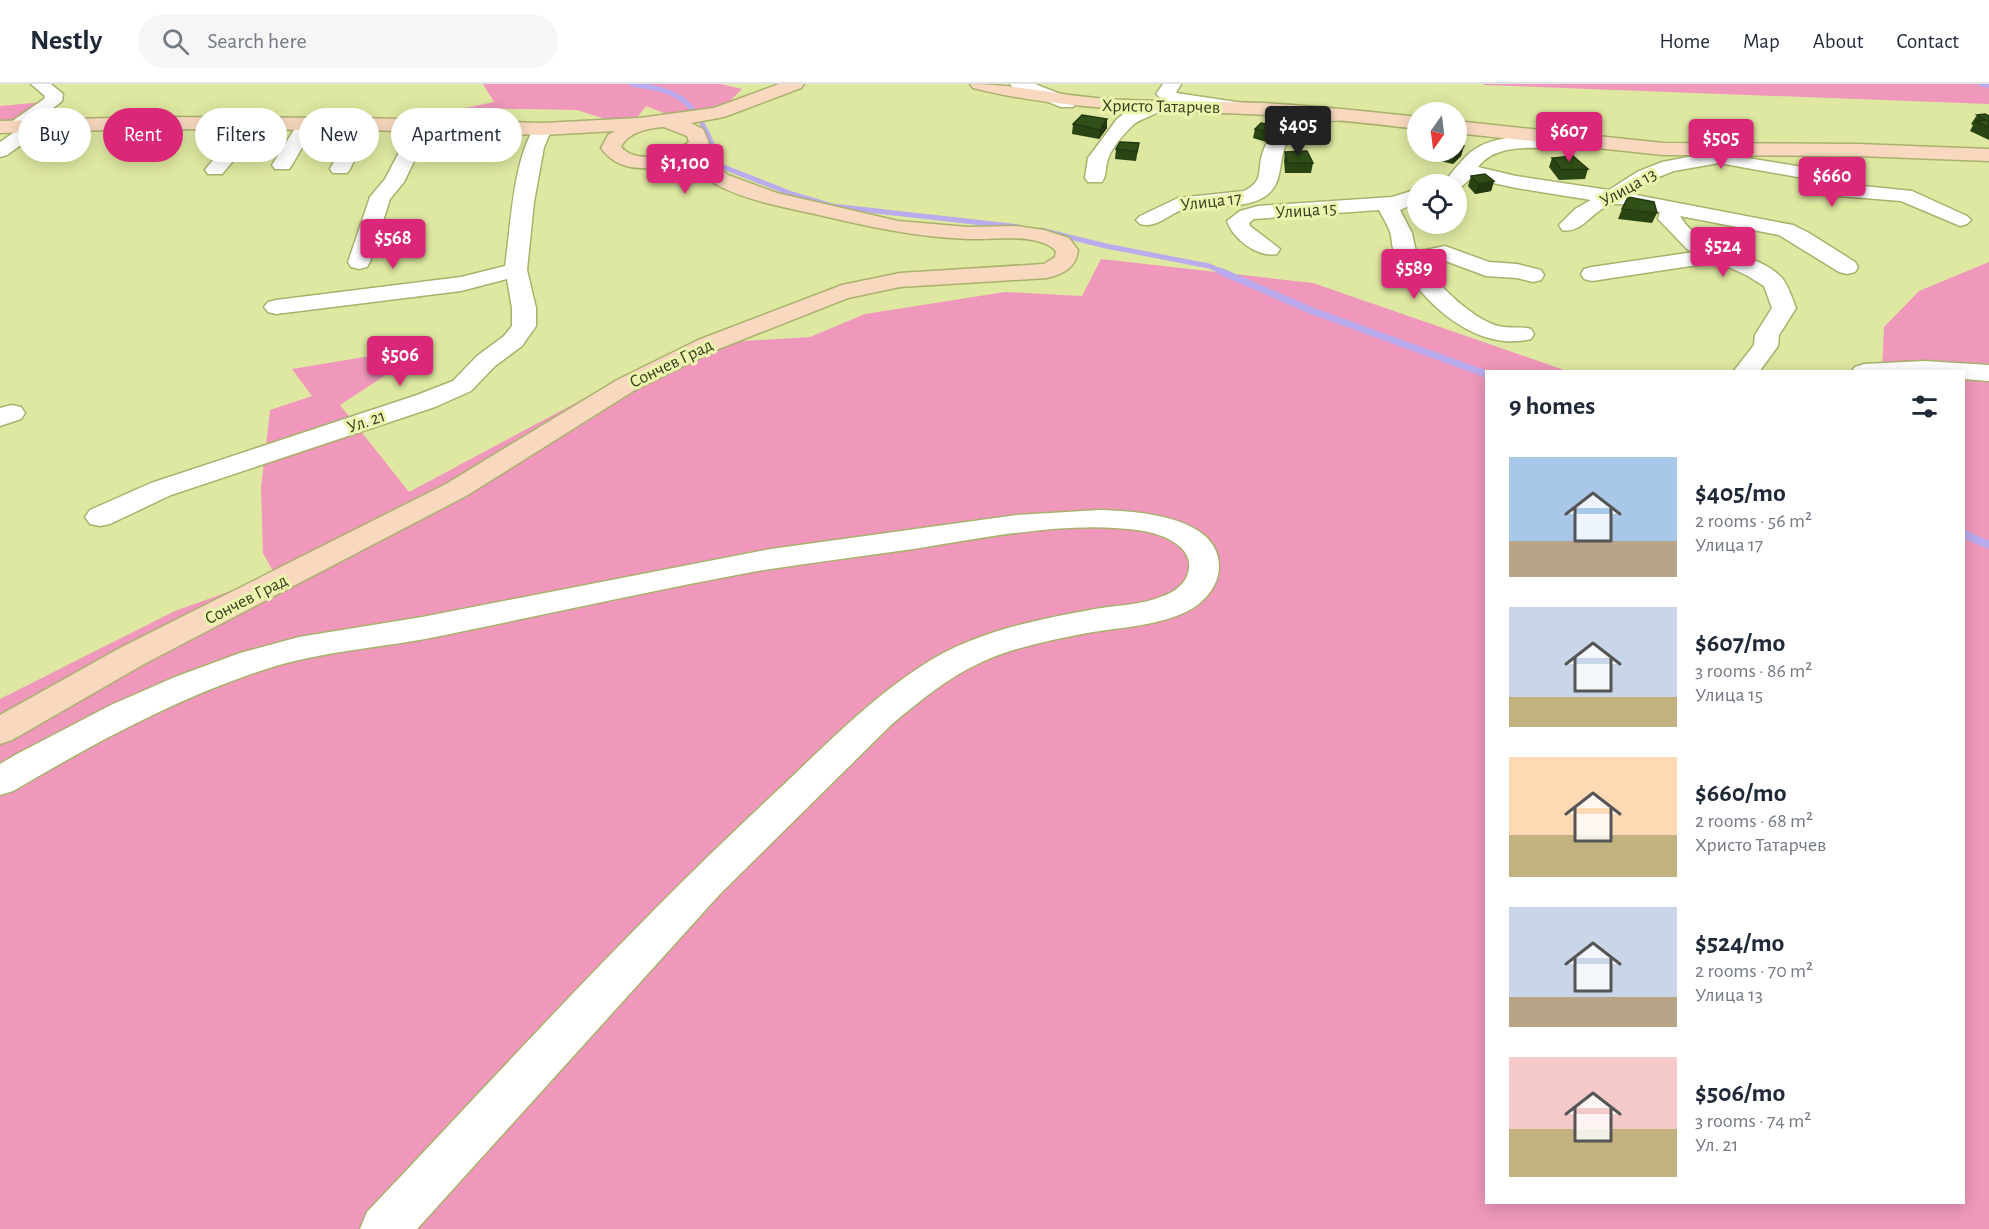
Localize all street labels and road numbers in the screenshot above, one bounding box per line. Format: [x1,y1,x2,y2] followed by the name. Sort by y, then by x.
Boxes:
[1102,97,1220,117] street label: Христо Татарчев
[1597,165,1660,211] street label: Улица 13
[1180,189,1243,215] street label: Улица 17
[1275,200,1337,222] street label: Улица 15
[627,336,716,392] street label: Сончев Град
[345,407,388,437] street label: Ул. 21
[202,571,291,628] street label: Сончев Град

